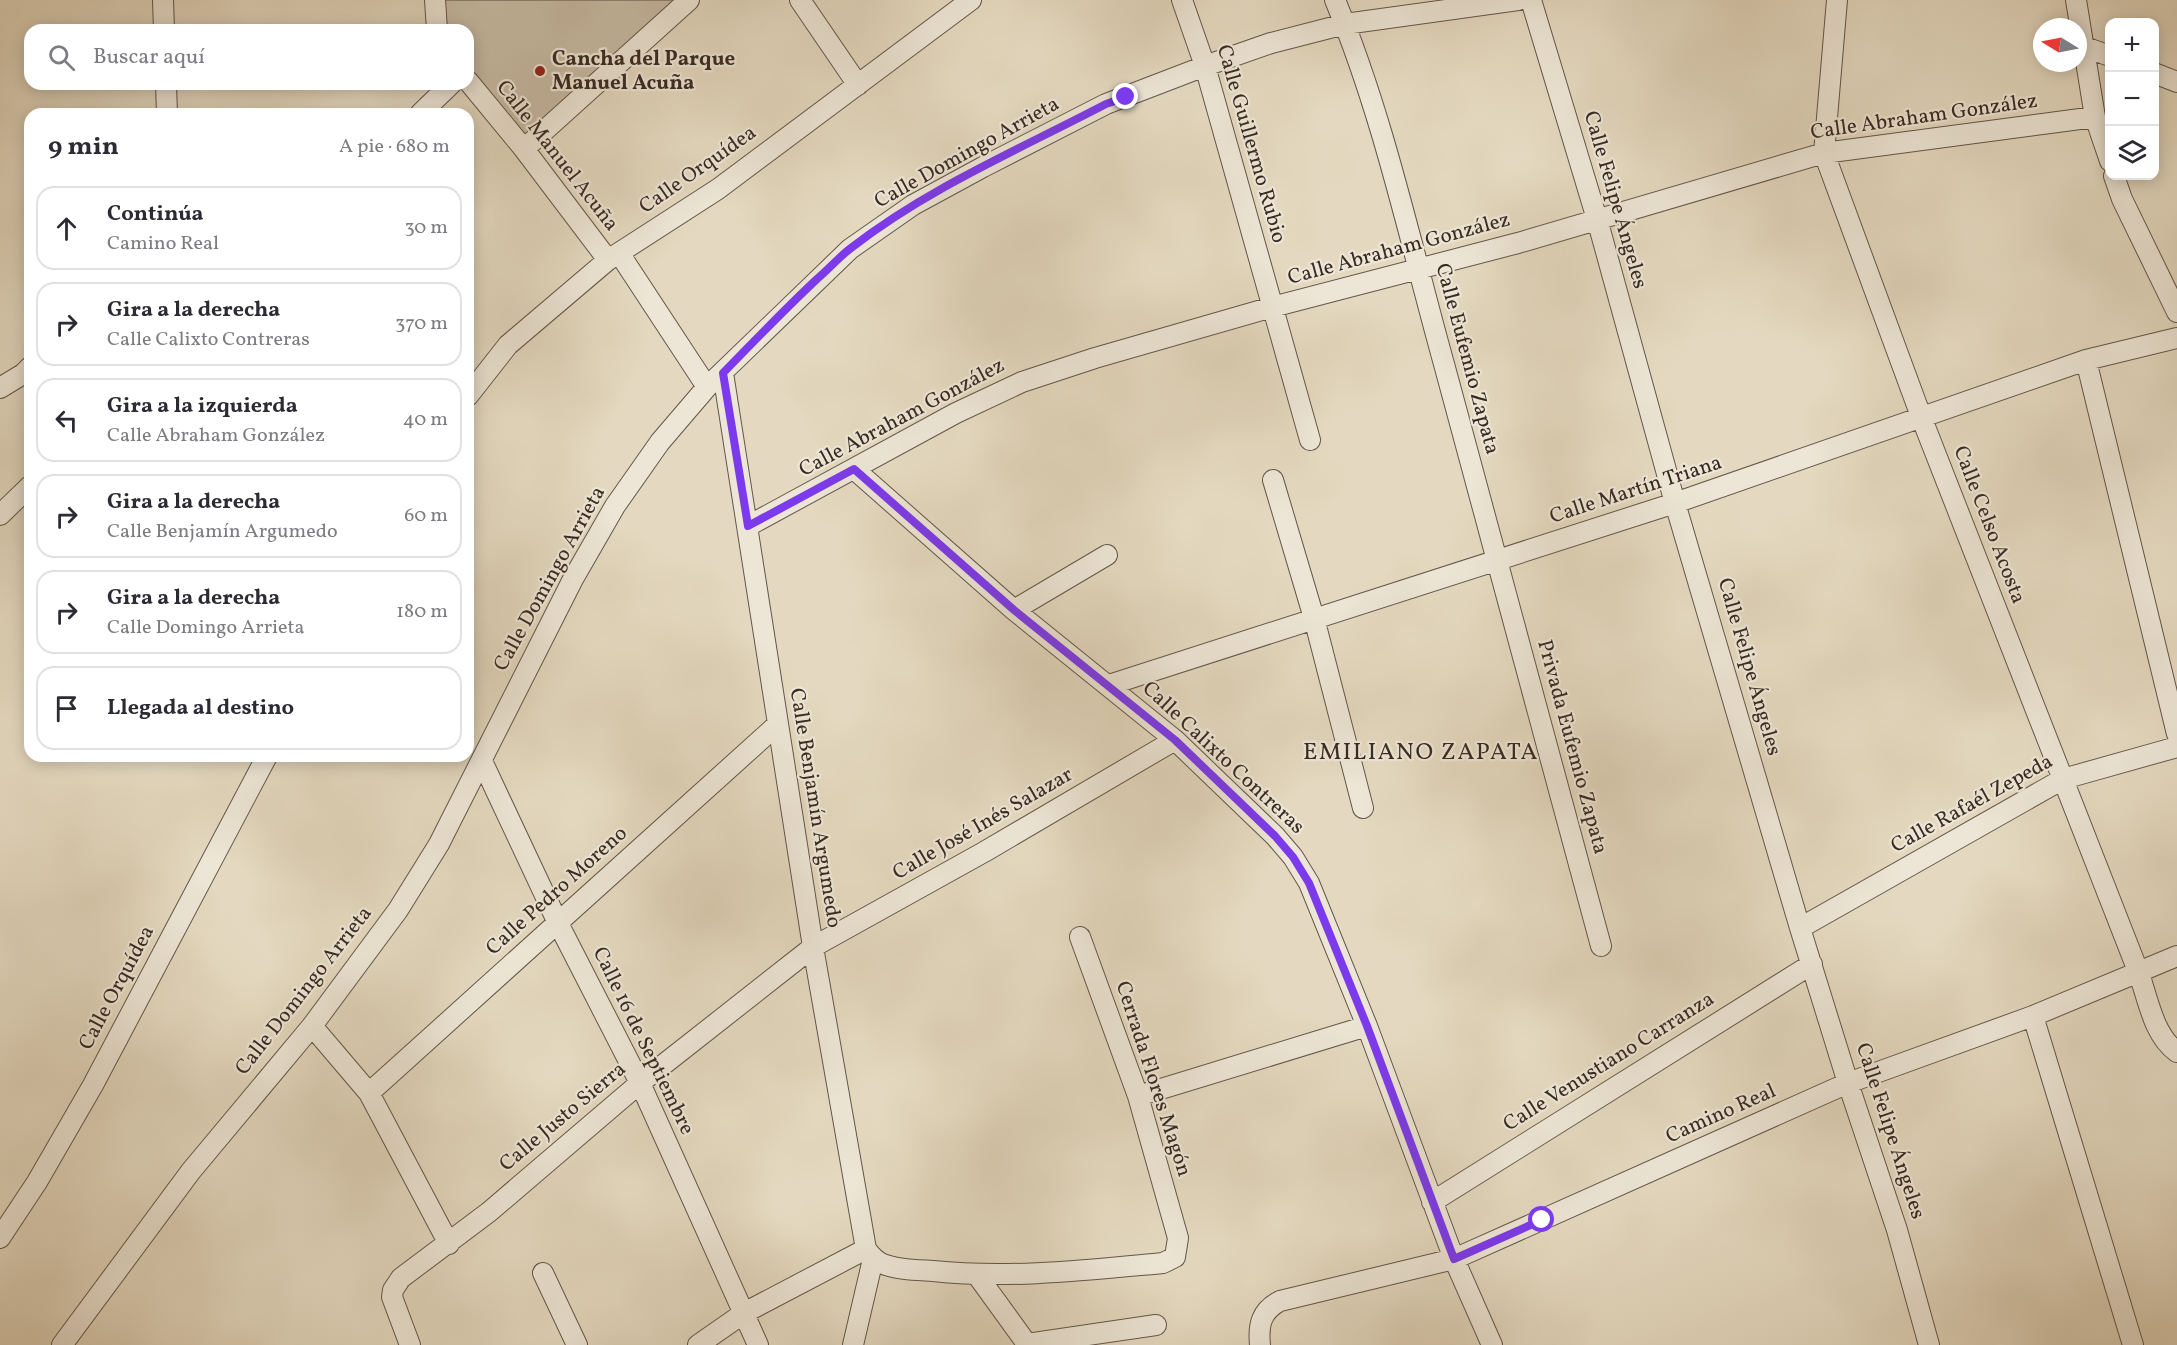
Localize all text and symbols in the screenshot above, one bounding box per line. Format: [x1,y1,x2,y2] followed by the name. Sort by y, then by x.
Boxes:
[2033,18,2087,72] north arrow
[2105,18,2159,180] map controls
[2105,18,2159,72] button: +
[24,24,474,90] search box
[45,41,78,74] icon: search
[93,42,205,73] text: Buscar aquí
[1209,42,1293,246] street label: Calle Guillermo Rubio
[552,45,735,98] place label: Cancha del Parque Manuel Acuña
[533,64,547,78] marker: Cancha del Parque Manuel Acuña
[2105,72,2159,126] button: −
[489,74,625,238] street label: Calle Manuel Acuña
[1112,83,1138,109] route end
[1809,87,2039,147] street label: Calle Abraham González
[869,90,1065,216] street label: Calle Domingo Arrieta
[1576,108,1654,292] street label: Calle Felipe Ángeles
[634,119,762,221] street label: Calle Orquídea
[2105,126,2159,180] button: layers
[48,129,119,165] text: 9 min
[339,133,450,161] text: A pie · 680 m
[107,199,204,230] text: Continúa
[1285,205,1513,293] street label: Calle Abraham González
[50,212,83,245] icon: ahead
[404,214,448,242] text: 30 m
[107,230,219,258] text: Camino Real
[1428,260,1506,458] street label: Calle Eufemio Zapata
[107,295,280,326] text: Gira a la derecha
[50,308,83,341] icon: right
[395,310,448,338] text: 370 m
[107,326,310,354] text: Calle Calixto Contreras
[794,351,1010,485] street label: Calle Abraham González
[107,391,298,422] text: Gira a la izquierda
[50,404,83,437] icon: left
[403,406,448,434] text: 40 m
[107,422,325,450] text: Calle Abraham González
[1946,442,2032,608] street label: Calle Celso Acosta
[1546,448,1726,532] street label: Calle Martín Triana
[487,481,613,677] street label: Calle Domingo Arrieta
[107,487,280,518] text: Gira a la derecha
[50,500,83,533] icon: right
[404,502,448,530] text: 60 m
[107,518,338,546] text: Calle Benjamín Argumedo
[1710,575,1788,759] street label: Calle Felipe Ángeles
[107,583,280,614] text: Gira a la derecha
[50,596,83,629] icon: right
[396,598,448,626] text: 180 m
[107,614,305,642] text: Calle Domingo Arrieta
[1529,637,1615,857] street label: Privada Eufemio Zapata
[1135,675,1311,841] street label: Calle Calixto Contreras
[782,686,848,930] street label: Calle Benjamín Argumedo
[50,692,83,725] icon: arrive
[107,693,294,724] text: Llegada al destino
[1303,736,1539,770] district label: EMILIANO ZAPATA
[1886,747,2058,861] street label: Calle Rafaél Zepeda
[888,760,1079,888] street label: Calle José Inés Salazar
[480,820,634,962] street label: Calle Pedro Moreno
[229,900,379,1082] street label: Calle Domingo Arrieta
[72,921,162,1055] street label: Calle Orquídea
[585,942,701,1140] street label: Calle 16 de Septiembre
[1108,978,1198,1180] street label: Cerrada Flores Magón
[1498,985,1720,1139] street label: Calle Venustiano Carranza
[1848,1039,1932,1223] street label: Calle Felipe Ángeles
[494,1055,632,1179] street label: Calle Justo Sierra
[1661,1077,1781,1151] street label: Camino Real
[1528,1206,1554,1232] route start

